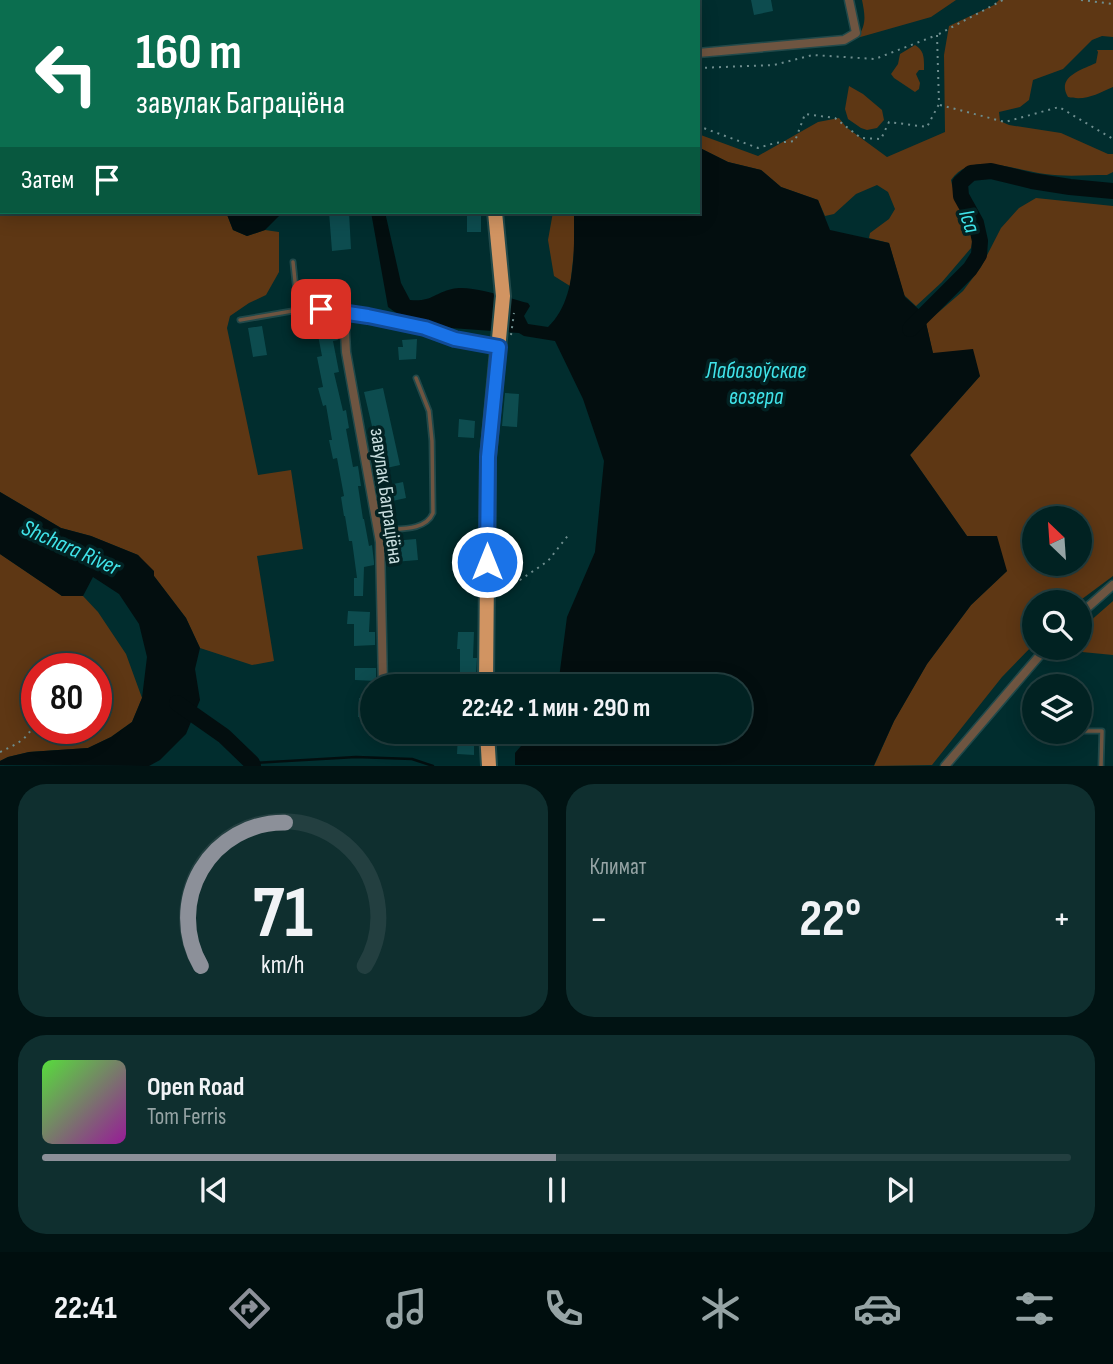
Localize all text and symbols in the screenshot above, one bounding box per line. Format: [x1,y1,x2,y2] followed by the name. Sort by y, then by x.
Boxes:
[136,24,242,83] text: 160 m
[21,28,112,119] icon: left
[136,84,345,123] text: завулак Баграціёна
[88,161,126,199] icon: arrive
[21,165,74,196] text: Затем
[952,206,986,237] water label: Іса
[291,279,351,339] pin
[302,290,340,328] icon: arrive
[705,357,806,411] water label: Лабазоўскае возера
[365,426,408,566] street label: завулак Баграціёна
[1022,506,1092,576] north arrow
[1022,506,1092,744] map controls
[17,514,126,583] water label: Shchara River
[450,525,524,599] position arrow
[1022,590,1092,660] button: search
[21,653,112,744] speed limit sign: 80
[1022,674,1092,744] button: layers
[462,693,650,724] text: 22:42 · 1 мин · 290 m
[590,853,647,881] text: Климат
[253,871,313,959] text: 71
[799,888,861,951] text: 22°
[590,897,608,942] text: −
[1052,897,1071,942] text: +
[261,950,304,981] text: km/h
[147,1072,244,1103] text: Open Road
[147,1103,226,1131] text: Tom Ferris
[195,1171,233,1209] icon: previous
[538,1171,576,1209] icon: pause
[881,1171,919,1209] icon: next
[225,1284,274,1333] icon: directions
[382,1284,431,1333] icon: music
[539,1284,588,1333] icon: phone
[696,1284,745,1333] icon: climate
[853,1284,902,1333] icon: car
[1010,1284,1059,1333] icon: filters
[54,1289,117,1328] text: 22:41

